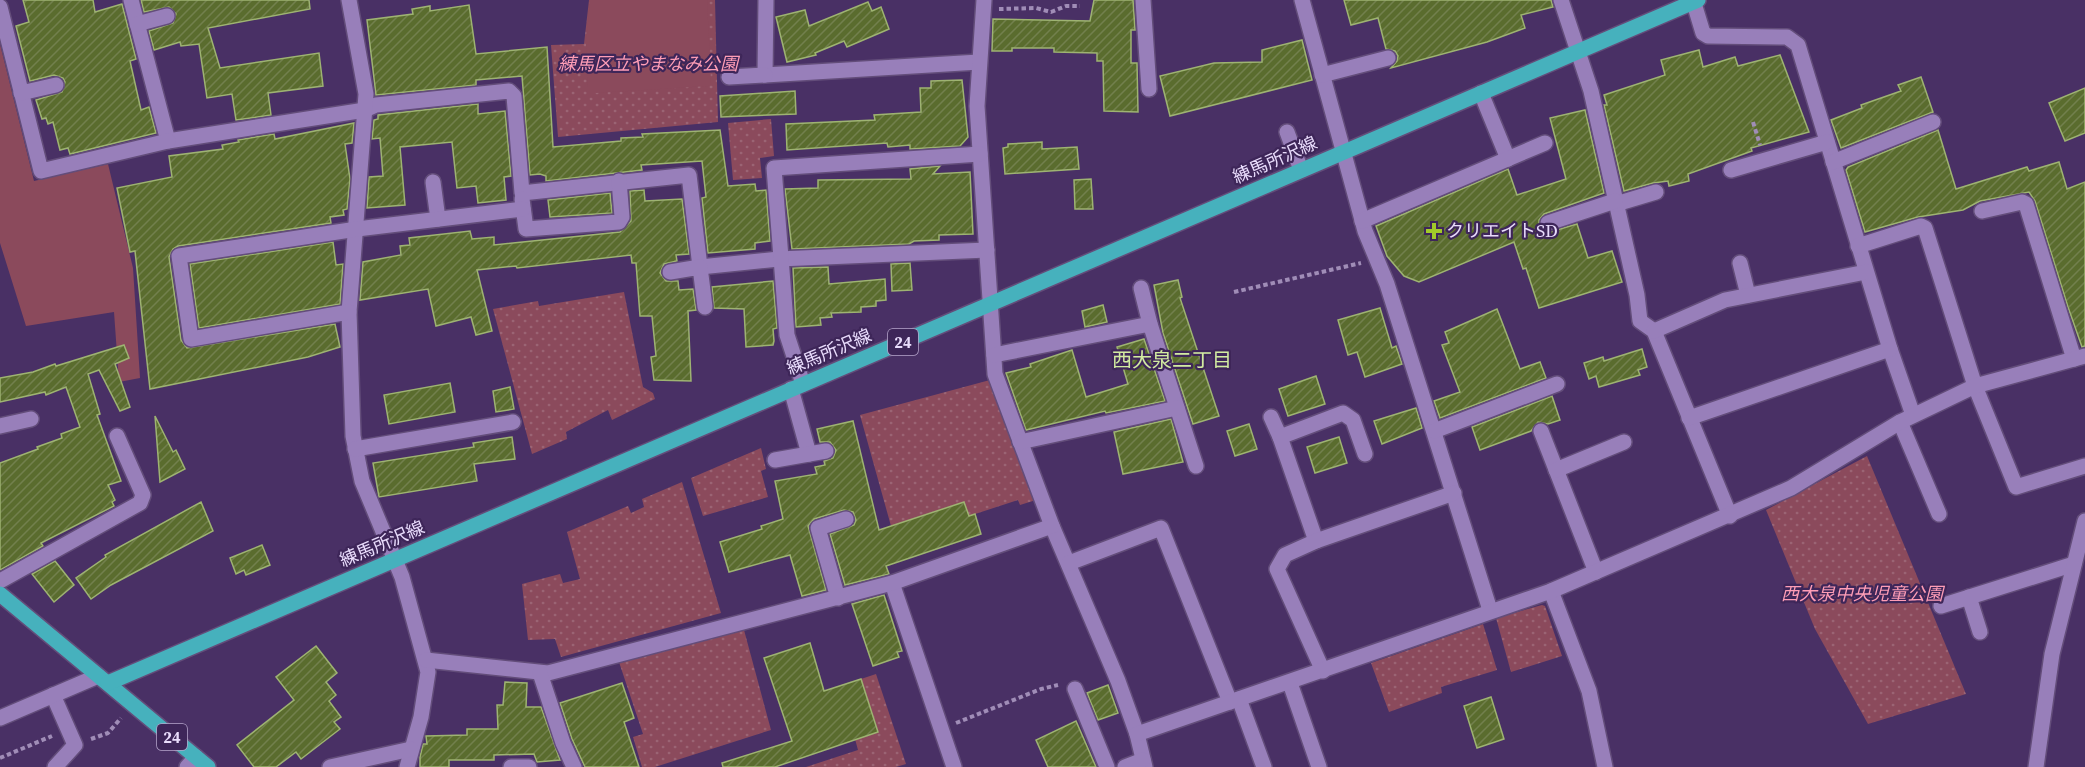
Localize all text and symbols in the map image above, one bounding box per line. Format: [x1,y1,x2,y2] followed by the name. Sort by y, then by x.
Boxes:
[558,51,741,76] park label: 練馬区立やまなみ公園
[1229,130,1321,189] street label: 練馬所沢線
[1446,218,1558,243] place label: クリエイトSD
[1427,224,1441,238] marker: クリエイトSD
[782,322,875,381] street label: 練馬所沢線
[888,329,918,355] road number: 24
[1112,346,1232,374] district label: 西大泉二丁目
[335,514,428,573] street label: 練馬所沢線
[1781,581,1946,606] park label: 西大泉中央児童公園
[157,724,187,750] road number: 24

